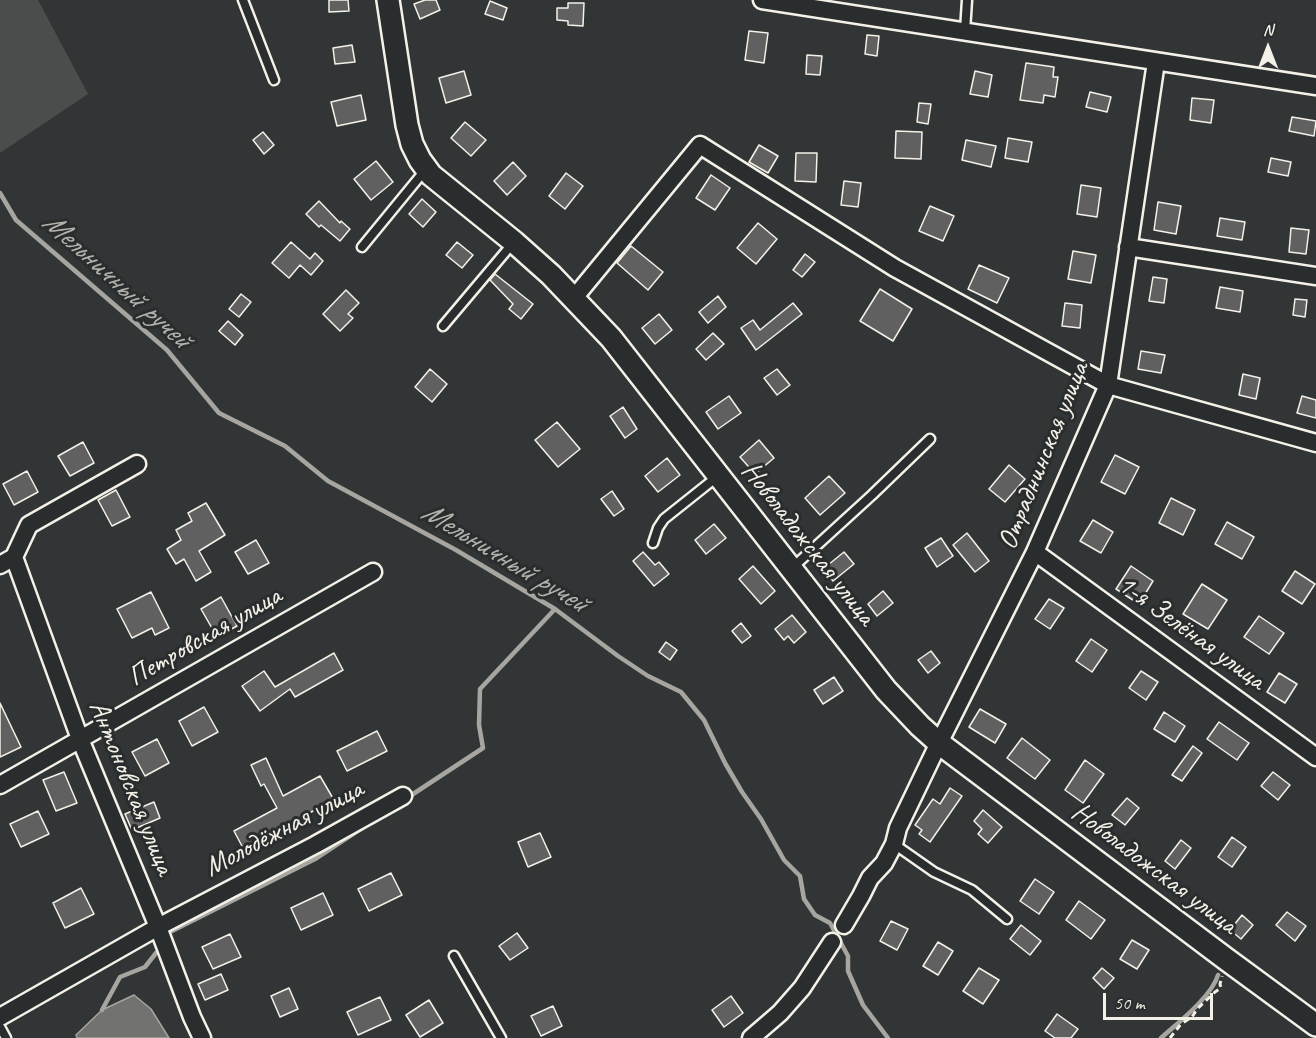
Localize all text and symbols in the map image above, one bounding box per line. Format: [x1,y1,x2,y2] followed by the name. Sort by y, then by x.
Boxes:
[1238,18,1298,78] north arrow
[1263,20,1273,40] text: N
[34,205,198,357] water label: Мельничный ручей
[991,358,1097,554] street label: Отраднинская улица
[734,455,882,633] street label: Новоладожская улица
[415,494,593,622] water label: Мельничный ручей
[1110,568,1272,698] street label: 1-я Зелёная улица
[122,580,288,694] street label: Петровская улица
[81,696,181,880] street label: Антоновская улица
[199,773,369,885] street label: Молодёжная улица
[1065,796,1243,942] street label: Новоладожская улица
[1106,981,1216,1019] scale bar
[1114,992,1145,1014] text: 50 m

